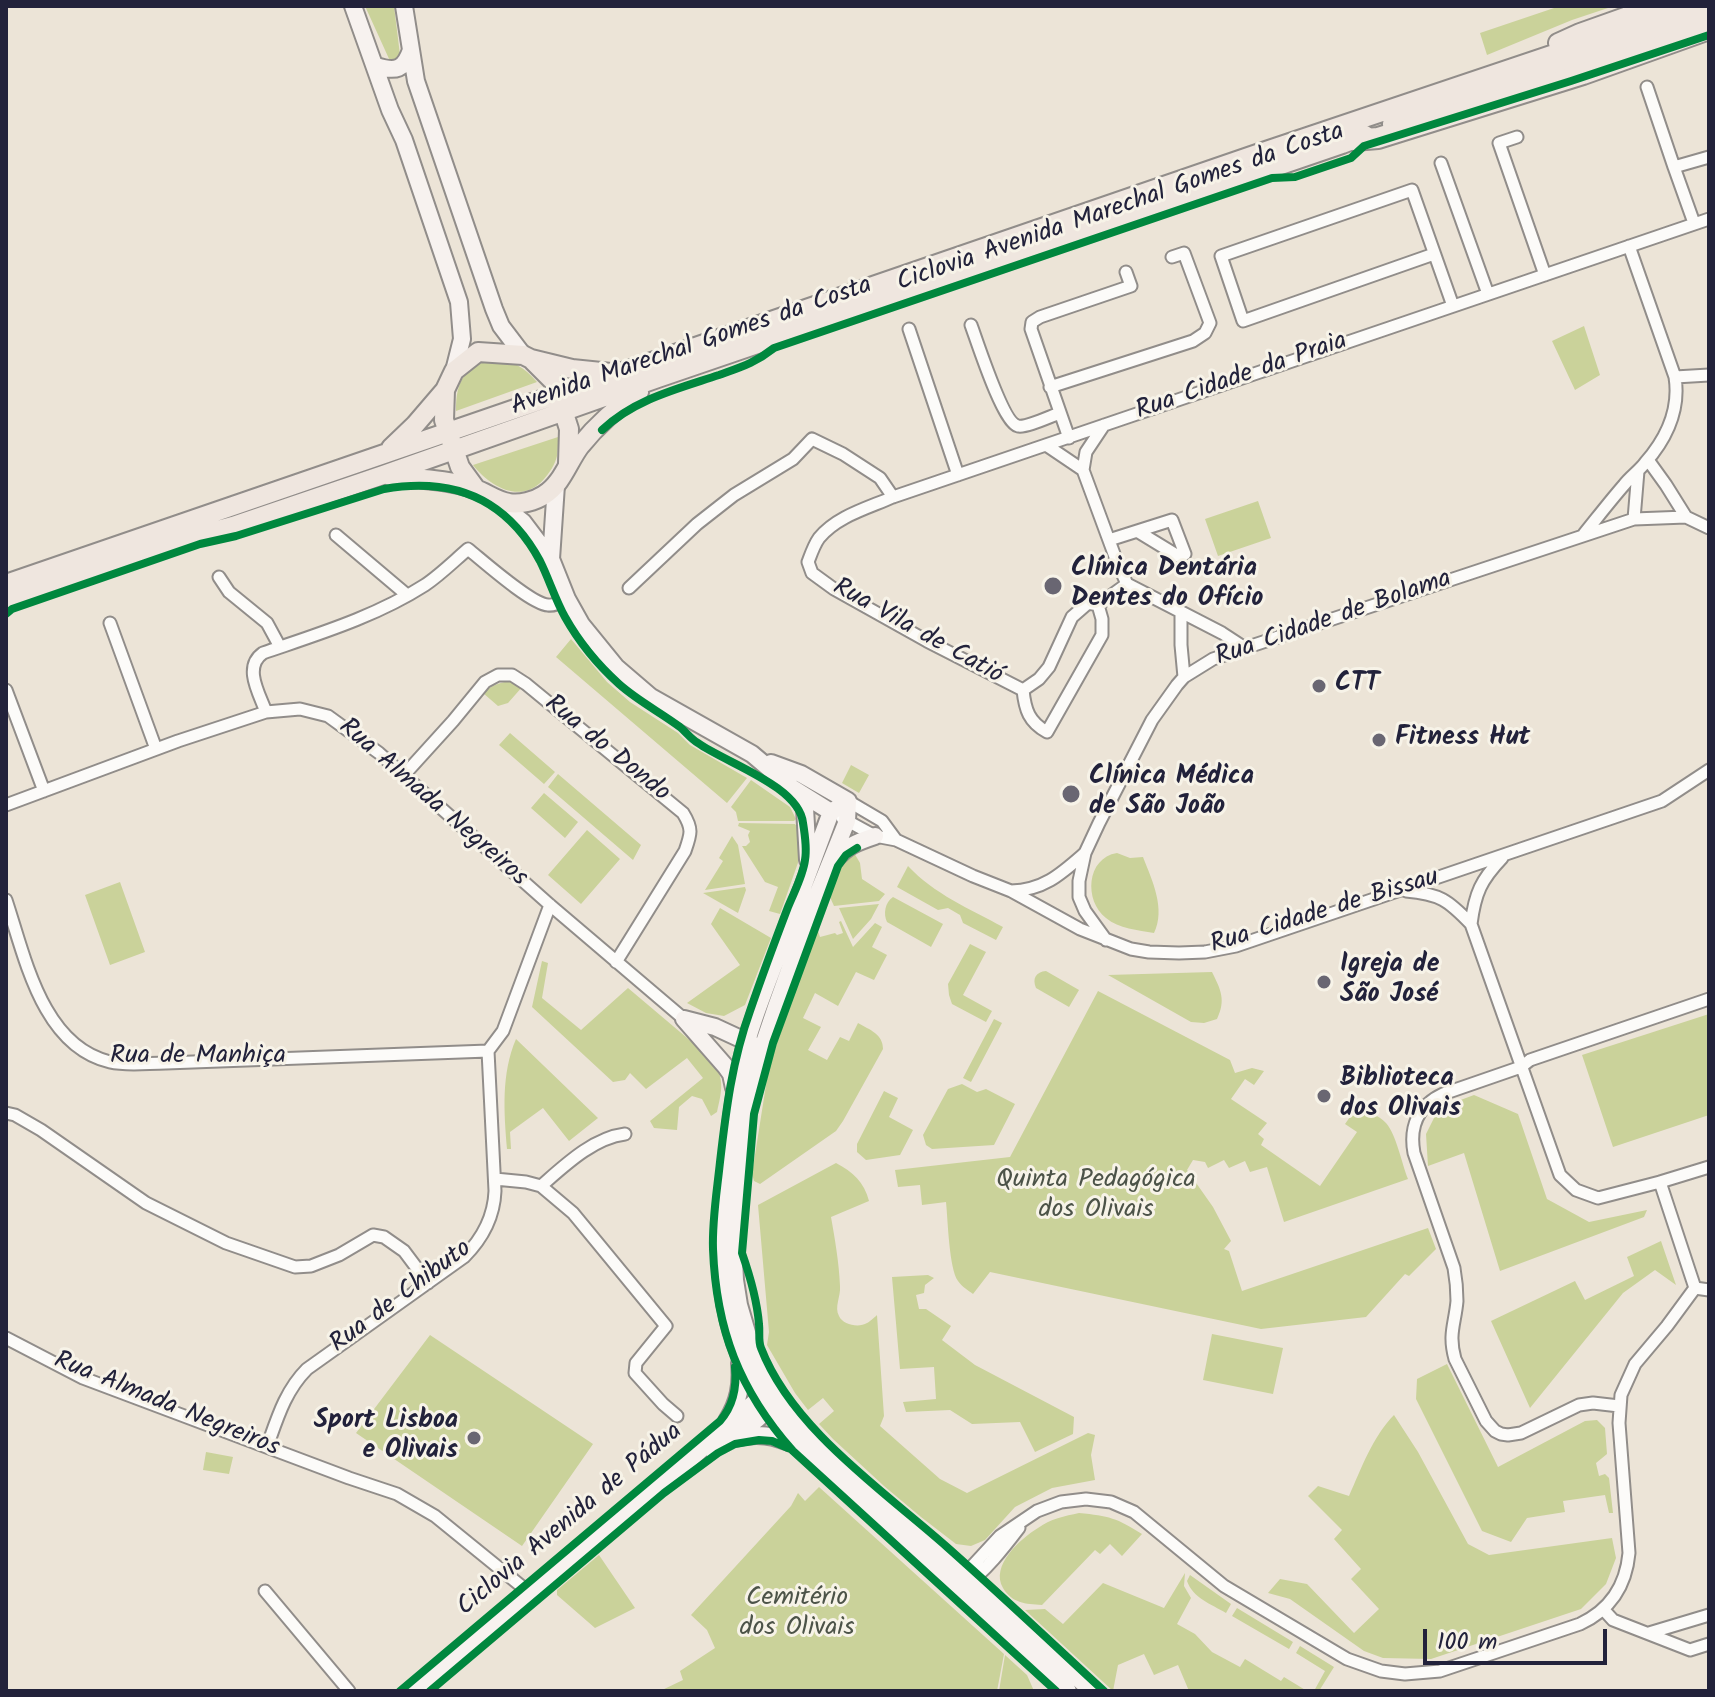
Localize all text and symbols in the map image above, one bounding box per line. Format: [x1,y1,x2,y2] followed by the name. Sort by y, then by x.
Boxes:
[893,118,1349,300] street label: Ciclovia Avenida Marechal Gomes da Costa
[508,271,876,425] street label: Avenida Marechal Gomes da Costa
[1132,327,1352,429] street label: Rua Cidade da Praia
[1071,555,1263,616] place label: Clínica Dentária Dentes do Ofício
[1212,565,1456,675] street label: Rua Cidade de Bolama
[826,573,1008,693] street label: Rua Vila de Catió
[1042,575,1064,597] marker: Clínica Dentária Dentes do Ofício
[1335,670,1379,702] place label: CTT
[1310,677,1328,695] marker: CTT
[537,690,675,810] street label: Rua do Dondo
[331,713,533,895] street label: Rua Almada Negreiros
[1395,724,1530,756] place label: Fitness Hut
[1370,731,1388,749] marker: Fitness Hut
[1089,763,1254,824] place label: Clínica Médica de São João
[1060,783,1082,805] marker: Clínica Médica de São João
[1207,863,1443,963] street label: Rua Cidade de Bissau
[1340,951,1439,1012] place label: Igreja de São José
[1315,973,1333,991] marker: Igreja de São José
[110,1042,286,1074] street label: Rua de Manhiça
[1340,1065,1461,1126] place label: Biblioteca dos Olivais
[1315,1087,1333,1105] marker: Biblioteca dos Olivais
[996,1166,1196,1228] park label: Quinta Pedagógica dos Olivais
[325,1235,479,1361] street label: Rua de Chibuto
[49,1346,283,1466] street label: Rua Almada Negreiros
[314,1407,458,1468] place label: Sport Lisboa e Olivais
[452,1418,690,1624] street label: Ciclovia Avenida de Pádua
[465,1429,483,1447] marker: Sport Lisboa e Olivais
[739,1584,855,1646] park label: Cemitério dos Olivais
[1427,1613,1611,1663] scale bar
[1437,1623,1497,1662] text: 100 m

